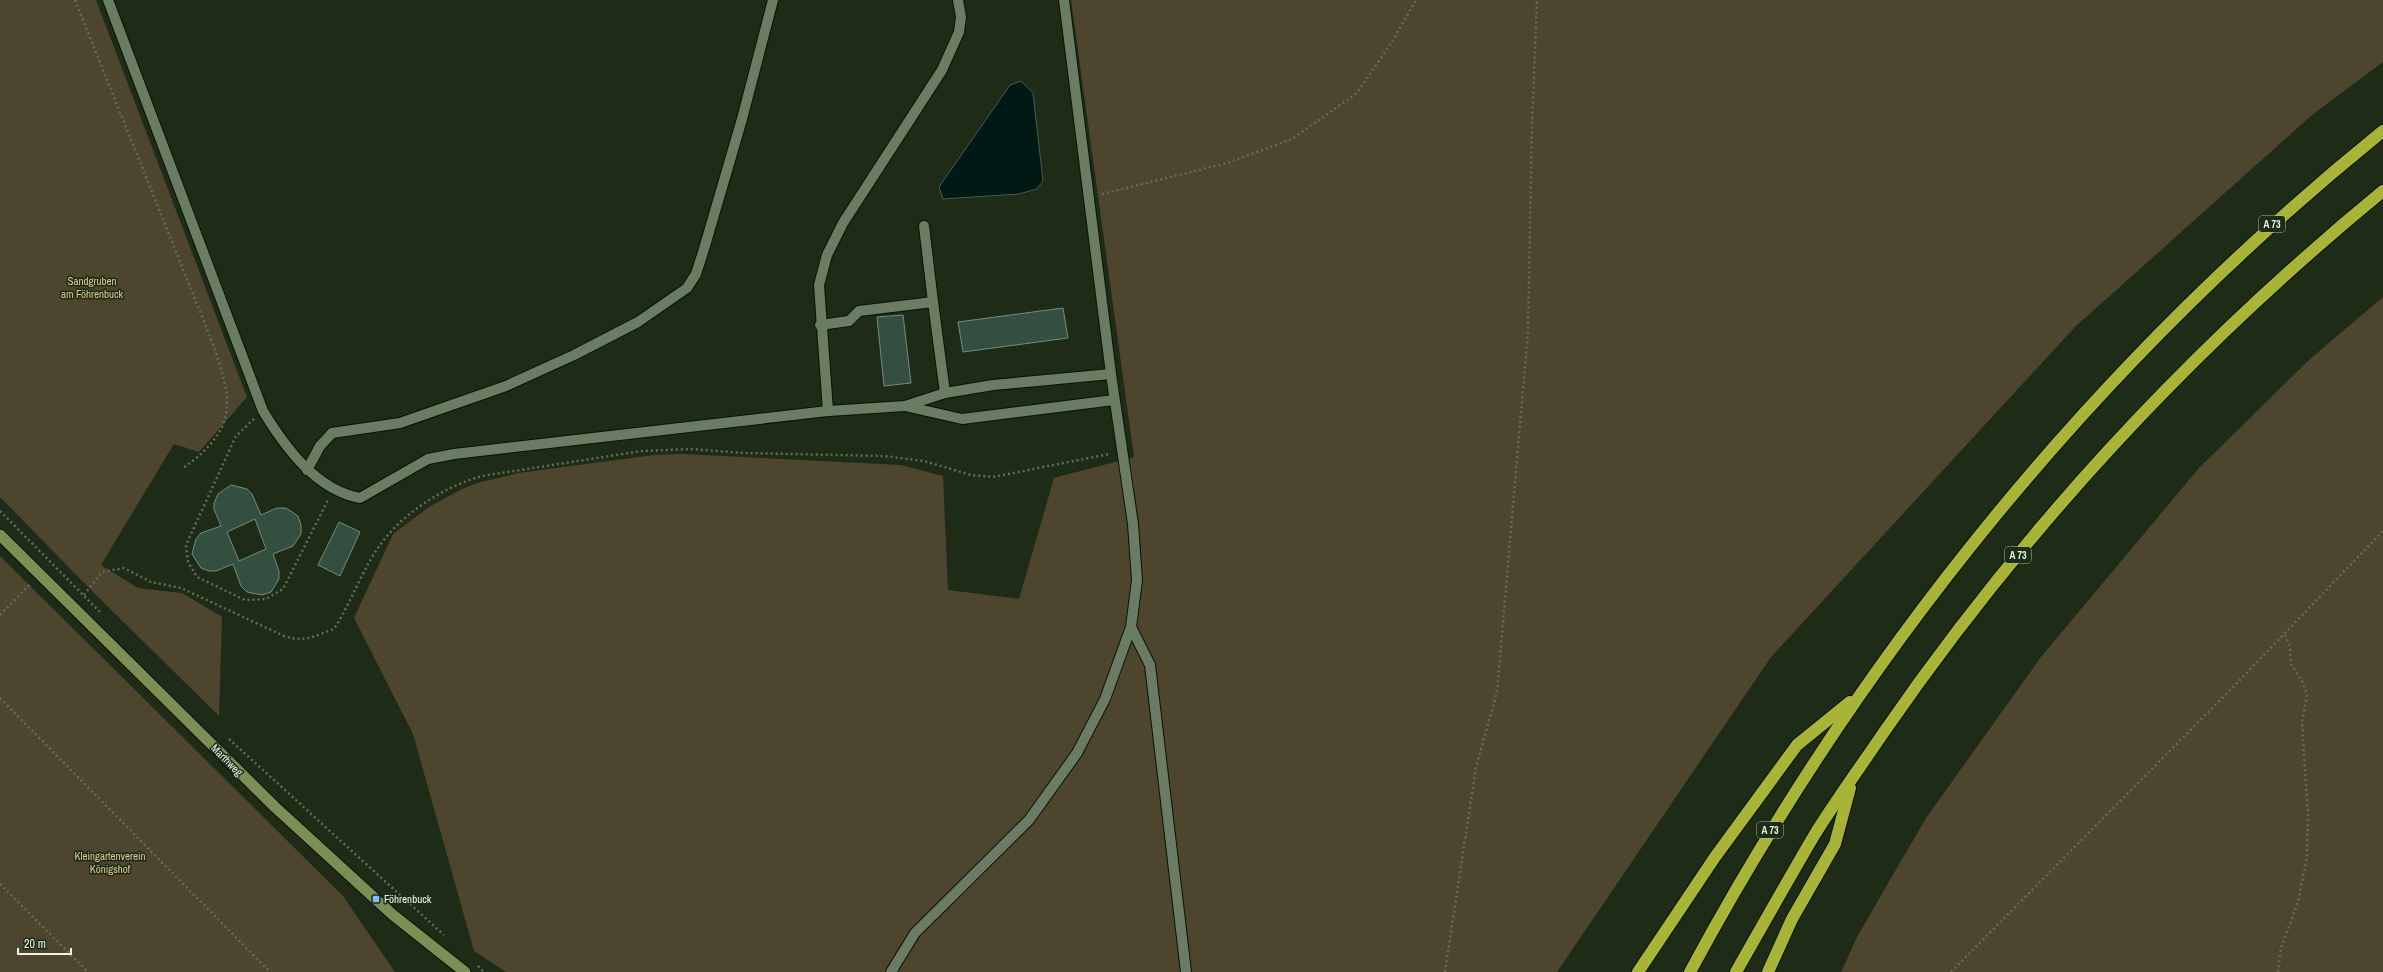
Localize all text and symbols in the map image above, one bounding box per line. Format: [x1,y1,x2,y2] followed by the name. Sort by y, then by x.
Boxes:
[2259,216,2285,232] road number: A 73
[61,274,124,301] park label: Sandgruben am Föhrenbuck
[2005,547,2031,563] road number: A 73
[208,741,246,779] street label: Marthweg
[1757,822,1783,838] road number: A 73
[74,849,146,876] park label: Kleingartenverein Königshof
[384,892,432,906] place label: Föhrenbuck
[371,894,381,904] marker: Föhrenbuck
[18,930,71,956] scale bar
[24,936,46,952] text: 20 m

